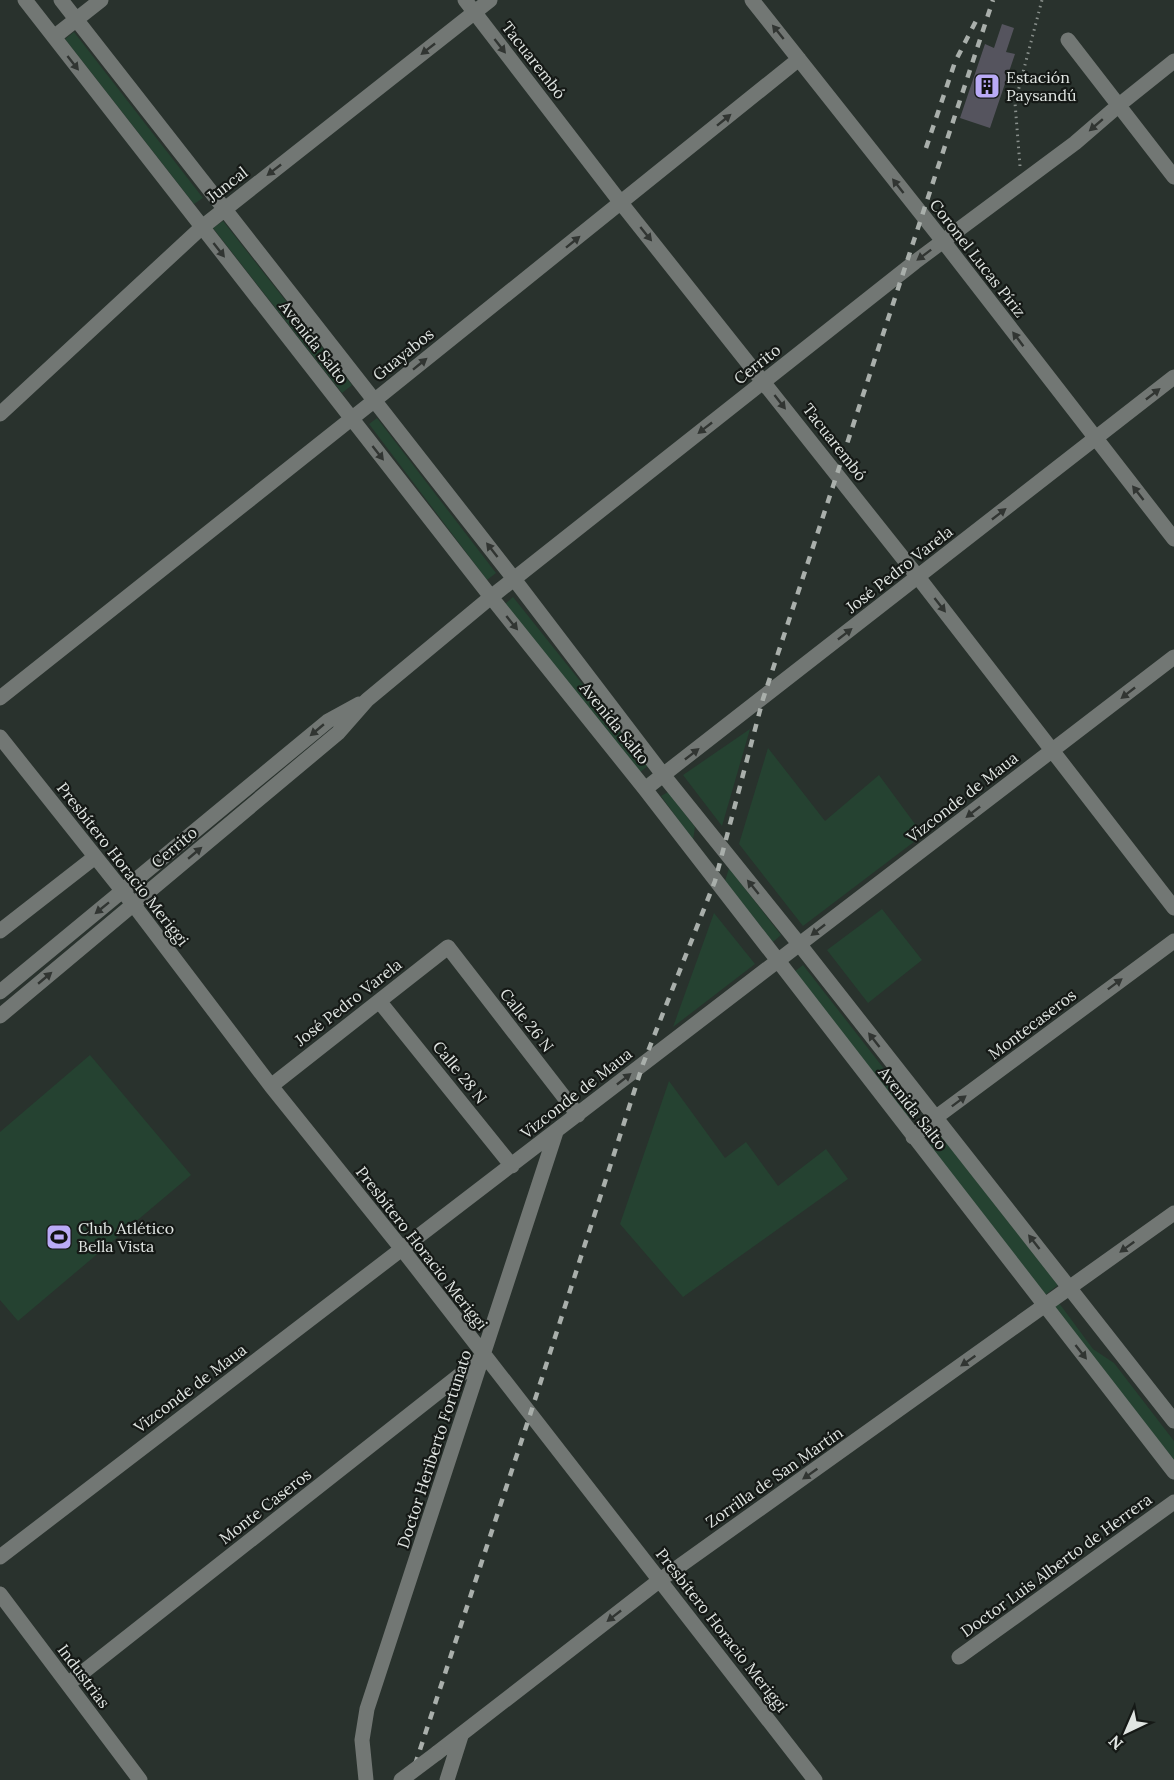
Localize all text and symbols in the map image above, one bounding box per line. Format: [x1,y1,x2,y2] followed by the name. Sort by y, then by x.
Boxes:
[498,17,570,103] street label: Tacuarembó
[772,25,784,40] one-way arrow
[494,39,506,54] one-way arrow
[420,43,435,55] one-way arrow
[67,55,80,71] one-way arrow
[1006,67,1077,105] place label: Estación Paysandú
[972,71,1002,101] building icon: Estación Paysandú
[716,113,732,126] one-way arrow
[1089,118,1104,131] one-way arrow
[202,162,251,207] street label: Juncal
[267,163,282,175] one-way arrow
[893,178,905,193] one-way arrow
[926,195,1030,321] street label: Coronel Lucas Píriz
[639,226,651,241] one-way arrow
[565,237,580,249] one-way arrow
[212,242,225,258] one-way arrow
[916,249,932,261] one-way arrow
[275,296,353,387] street label: Avenida Salto
[368,323,438,385] street label: Guayabos
[1012,331,1025,347] one-way arrow
[730,339,784,389] street label: Cerrito
[412,357,428,370] one-way arrow
[1145,388,1160,400] one-way arrow
[774,395,786,410] one-way arrow
[799,399,871,485] street label: Tacuarembó
[697,422,713,435] one-way arrow
[372,445,385,461] one-way arrow
[1132,486,1144,501] one-way arrow
[991,508,1006,520] one-way arrow
[841,521,956,618] street label: José Pedro Varela
[486,543,498,558] one-way arrow
[933,598,945,613] one-way arrow
[505,615,518,631] one-way arrow
[838,628,853,640] one-way arrow
[575,677,654,768] street label: Avenida Salto
[1120,686,1135,698] one-way arrow
[309,724,325,737] one-way arrow
[902,747,1022,847] street label: Vizconde de Maua
[683,748,699,760] one-way arrow
[53,778,193,950] street label: Presbítero Horacio Meriggi
[965,805,981,818] one-way arrow
[147,822,201,872] street label: Cerrito
[187,847,202,860] one-way arrow
[746,879,759,895] one-way arrow
[94,902,110,915] one-way arrow
[811,924,826,936] one-way arrow
[290,954,405,1051] street label: José Pedro Varela
[37,972,52,985] one-way arrow
[1108,979,1123,991] one-way arrow
[496,984,558,1056] street label: Calle 26 N
[984,985,1080,1063] street label: Montecaseros
[868,1032,880,1047] one-way arrow
[429,1037,491,1107] street label: Calle 28 N
[516,1043,636,1143] street label: Vizconde de Maua
[874,1062,952,1153] street label: Avenida Salto
[616,1072,632,1085] one-way arrow
[951,1094,967,1107] one-way arrow
[352,1162,492,1334] street label: Presbítero Horacio Meriggi
[78,1218,174,1256] place label: Club Atlético Bella Vista
[44,1222,74,1252] sports icon: Club Atlético Bella Vista
[1028,1235,1040,1250] one-way arrow
[1119,1241,1135,1253] one-way arrow
[129,1339,250,1437] street label: Vizconde de Maua
[1074,1345,1086,1360] one-way arrow
[392,1347,476,1551] street label: Doctor Heriberto Fortunato
[961,1355,977,1367] one-way arrow
[702,1422,847,1532] street label: Zorrilla de San Martín
[215,1464,315,1548] street label: Monte Caseros
[802,1468,818,1480] one-way arrow
[957,1489,1155,1641] street label: Doctor Luis Alberto de Herrera
[652,1544,792,1716] street label: Presbítero Horacio Meriggi
[607,1610,622,1622] one-way arrow
[54,1640,114,1712] street label: Industrias
[1096,1702,1156,1762] north arrow
[1104,1731,1127,1754] text: N

